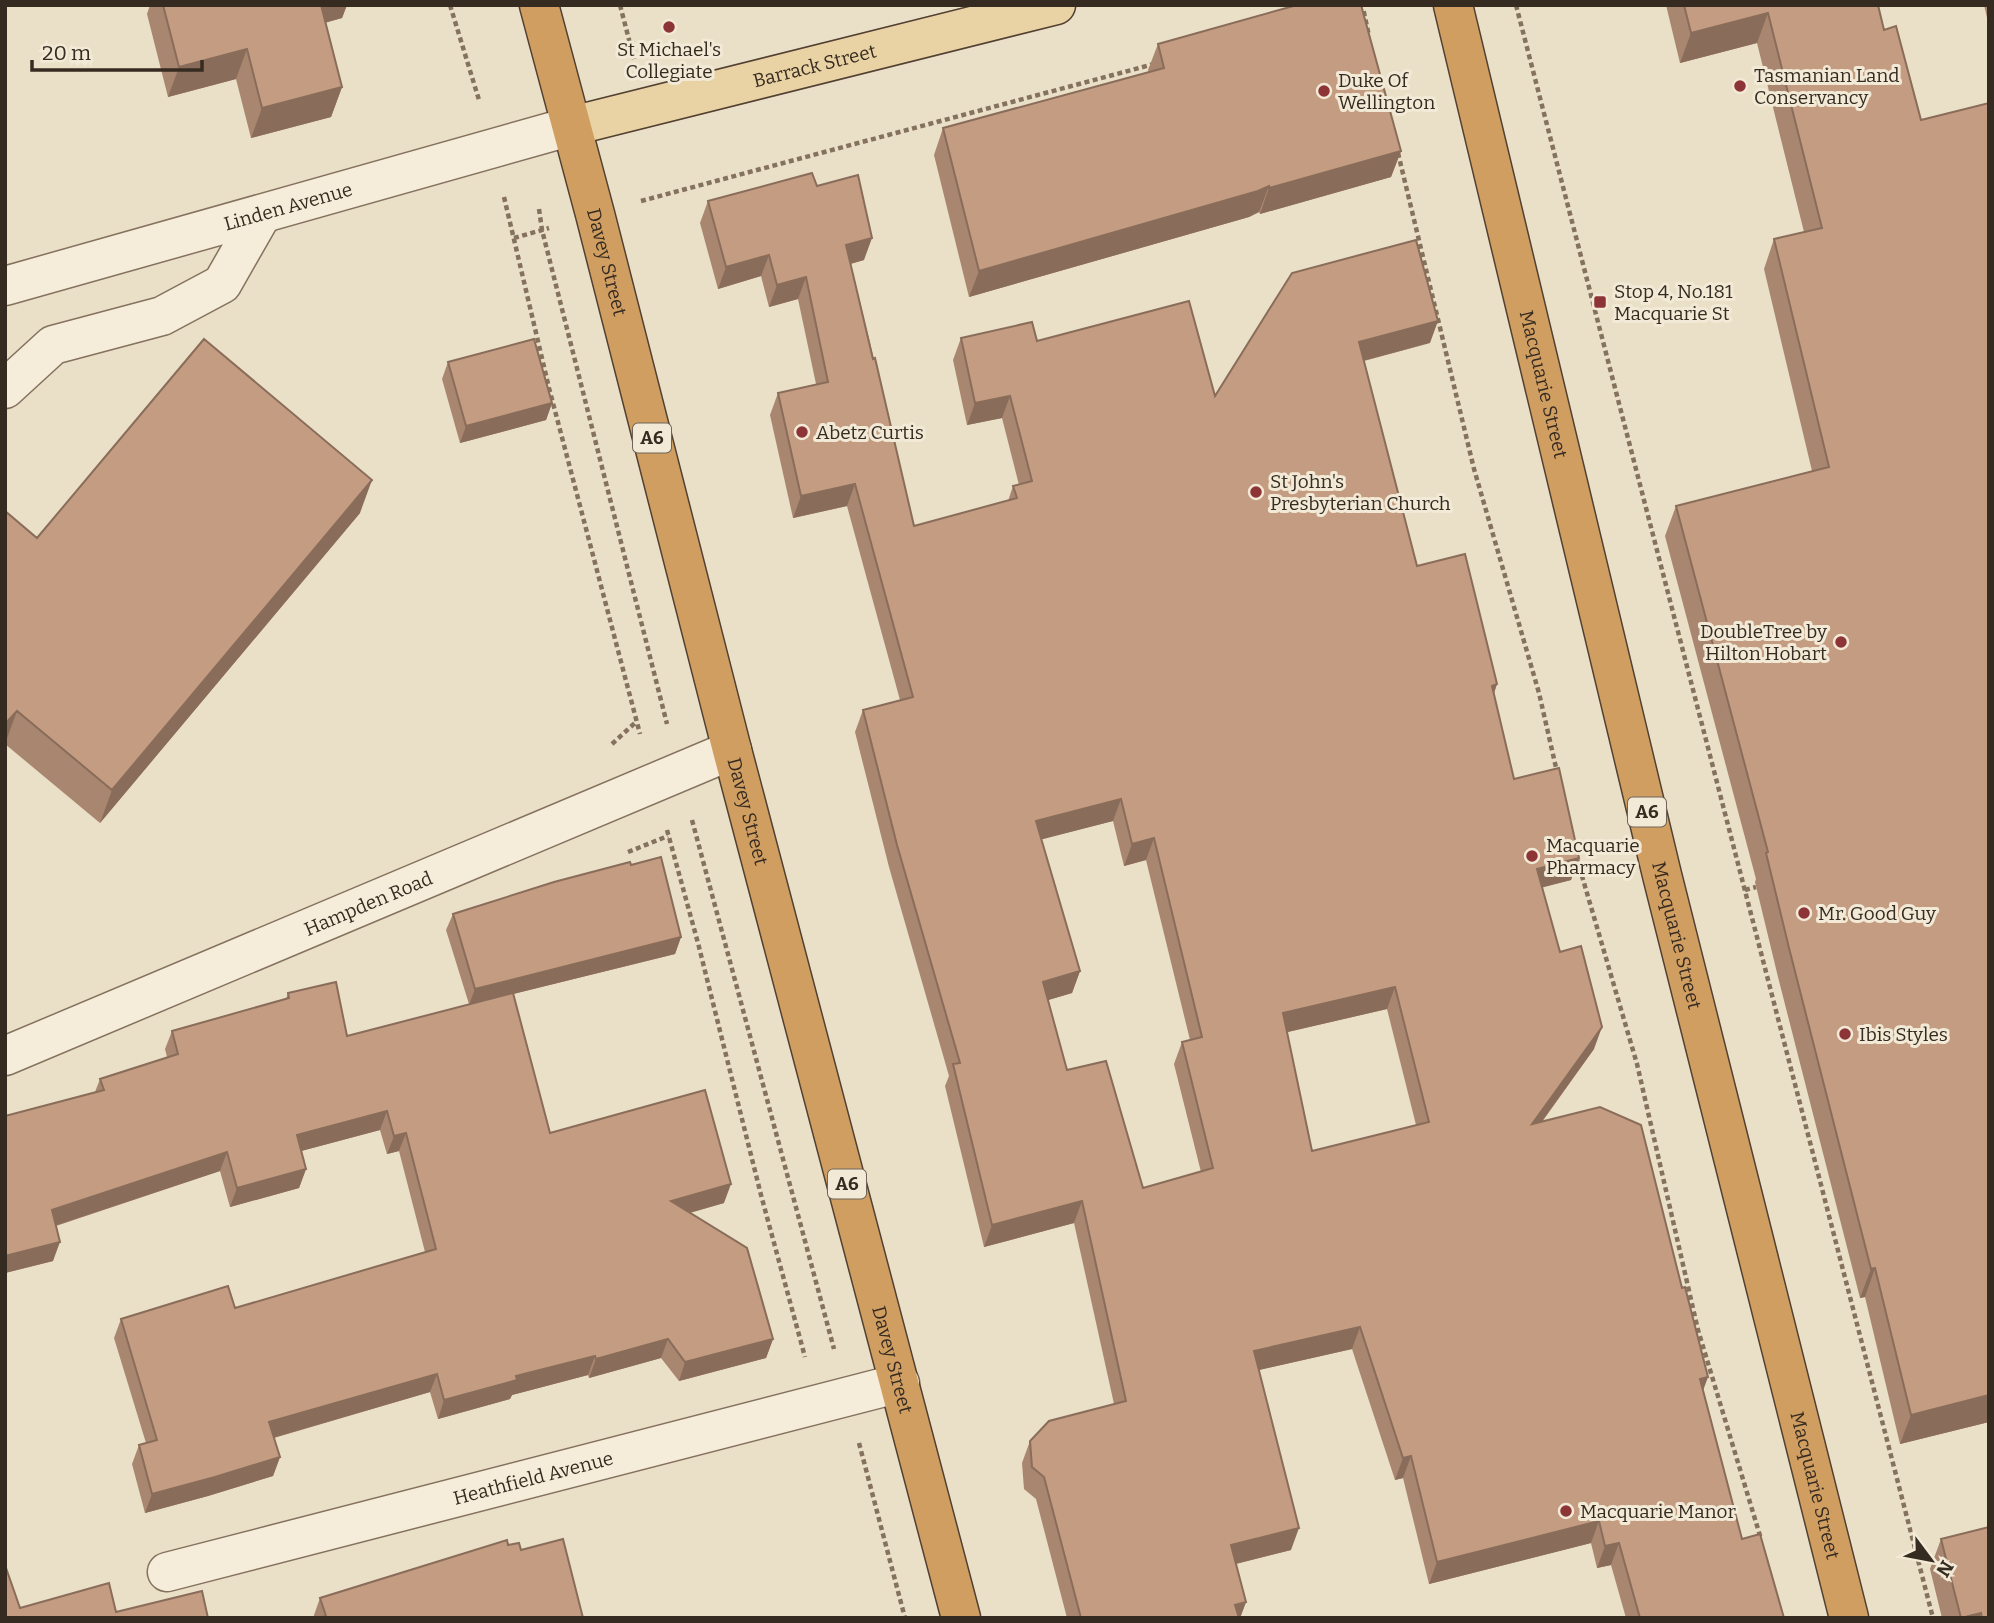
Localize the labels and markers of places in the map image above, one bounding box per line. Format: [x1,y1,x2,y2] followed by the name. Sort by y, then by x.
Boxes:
[661,19,677,35] marker: St Michael's Collegiate
[617,38,721,83] place label: St Michael's Collegiate
[1754,64,1900,109] place label: Tasmanian Land Conservancy
[1338,69,1435,114] place label: Duke Of Wellington
[1732,78,1748,94] marker: Tasmanian Land Conservancy
[1316,83,1332,99] marker: Duke Of Wellington
[1614,280,1733,325] place label: Stop 4, No.181 Macquarie St
[1592,294,1608,310] marker: Stop 4, No.181 Macquarie St
[816,421,924,444] place label: Abetz Curtis
[794,424,810,440] marker: Abetz Curtis
[1270,470,1451,515] place label: St John's Presbyterian Church
[1248,484,1264,500] marker: St John's Presbyterian Church
[1700,620,1828,665] place label: DoubleTree by Hilton Hobart
[1833,634,1849,650] marker: DoubleTree by Hilton Hobart
[1546,834,1640,879] place label: Macquarie Pharmacy
[1524,848,1540,864] marker: Macquarie Pharmacy
[1818,902,1937,925] place label: Mr. Good Guy
[1796,905,1812,921] marker: Mr. Good Guy
[1859,1023,1948,1046] place label: Ibis Styles
[1837,1026,1853,1042] marker: Ibis Styles
[1580,1500,1737,1523] place label: Macquarie Manor
[1558,1503,1574,1519] marker: Macquarie Manor

